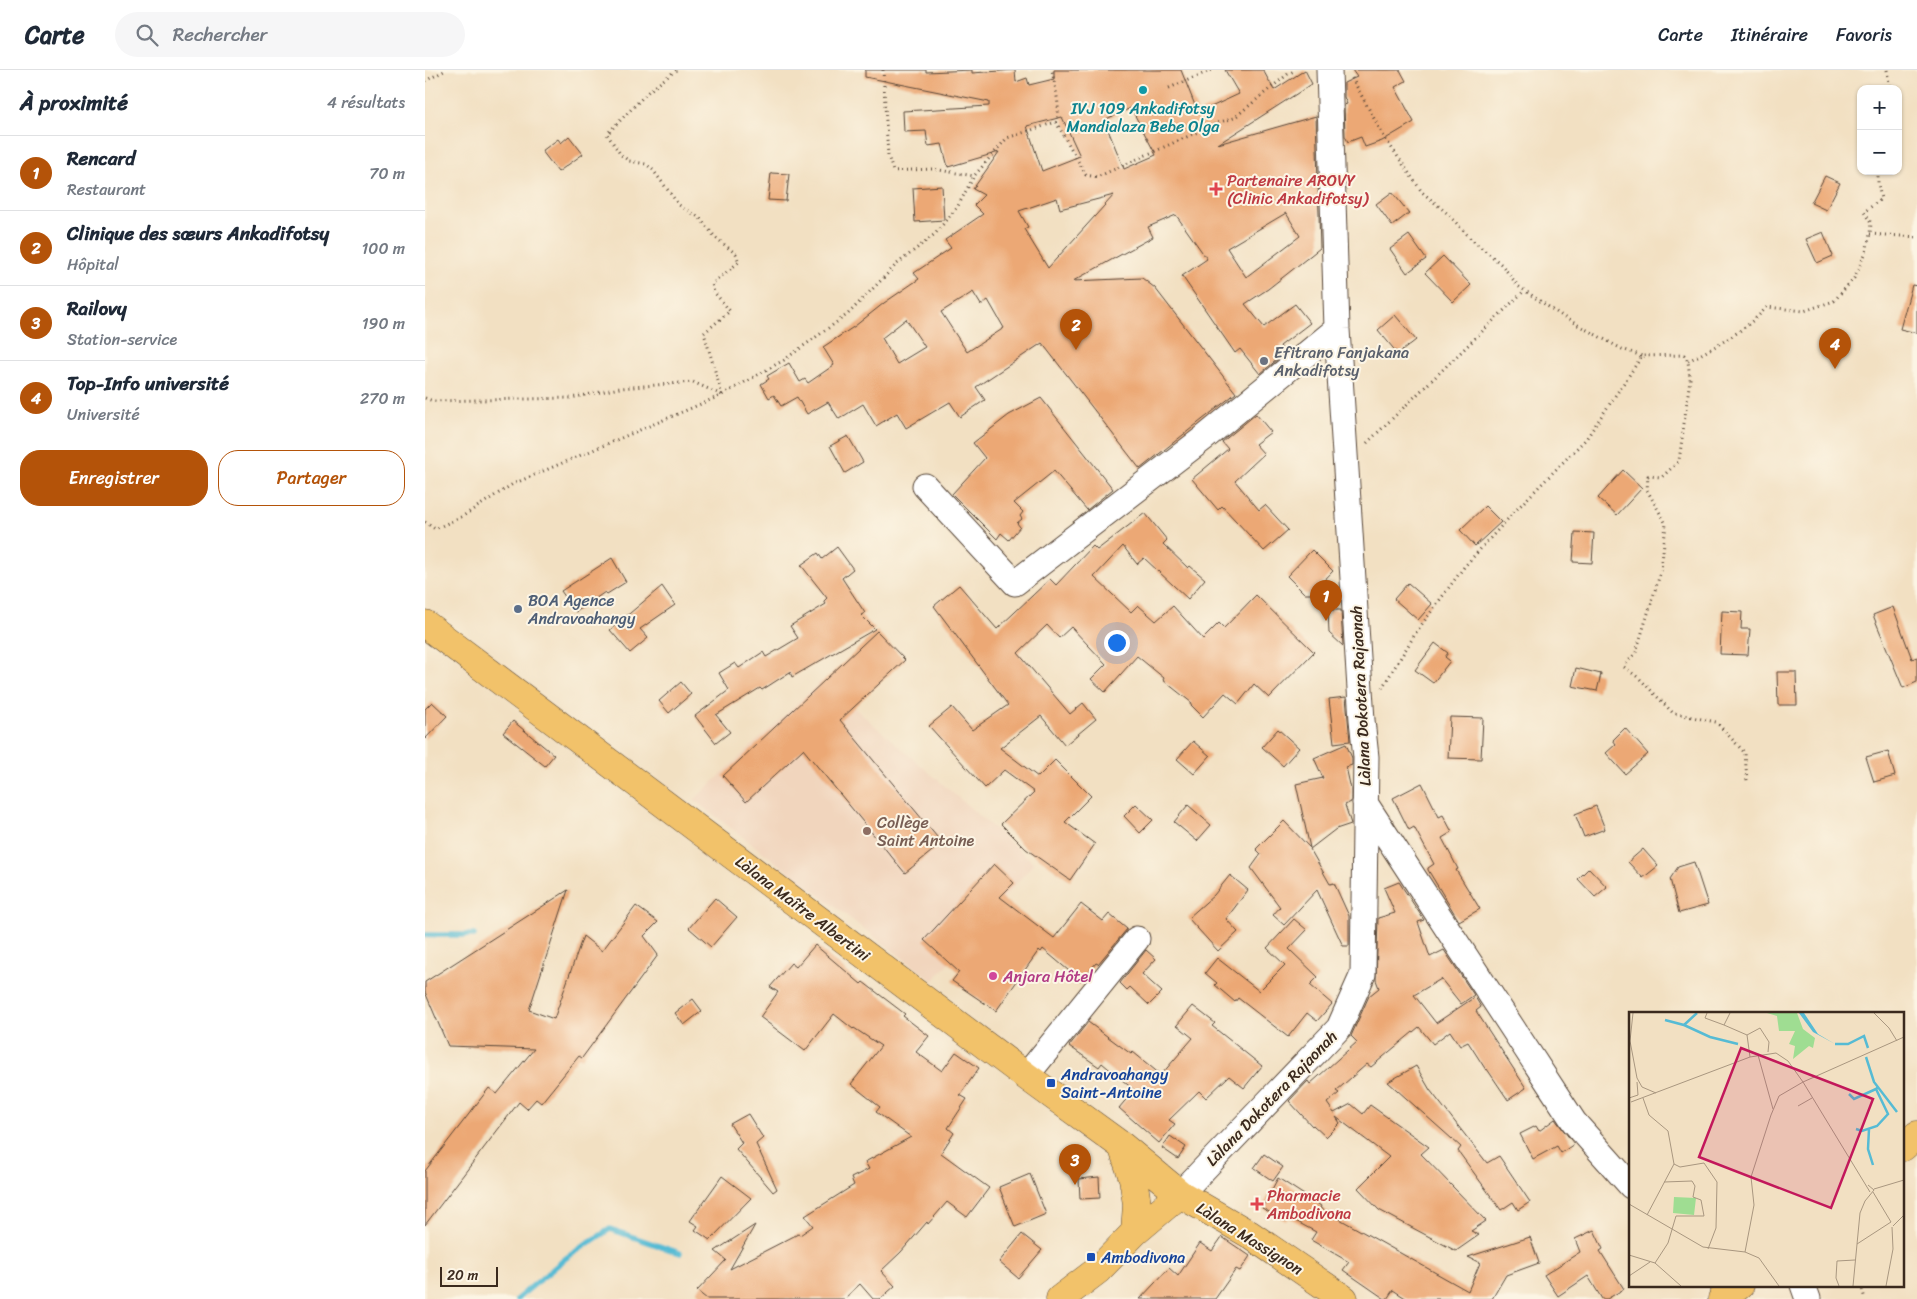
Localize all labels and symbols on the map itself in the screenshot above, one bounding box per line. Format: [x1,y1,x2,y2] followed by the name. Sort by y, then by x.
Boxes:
[1137,84,1149,96] marker: IVJ 109 Ankadifotsy Mandialaza Bebe Olga
[1067,94,1220,141] place label: IVJ 109 Ankadifotsy Mandialaza Bebe Olga
[1227,166,1369,213] place label: Partenaire AROVY (Clinic Ankadifotsy)
[1209,182,1223,196] marker: Partenaire AROVY (Clinic Ankadifotsy)
[1060,309,1092,350] pin: 2
[1819,328,1851,369] pin: 4
[1273,338,1409,385] place label: Efitrano Fanjakana Ankadifotsy
[1258,355,1270,367] marker: Efitrano Fanjakana Ankadifotsy
[1310,580,1342,621] pin: 1
[527,586,636,633] place label: BOA Agence Andravoahangy
[512,603,524,615] marker: BOA Agence Andravoahangy
[1341,605,1380,787] street label: Làlana Dokotera Rajaonah
[1104,630,1130,656] your location
[877,808,975,855] place label: Collège Saint Antoine
[861,825,873,837] marker: Collège Saint Antoine
[729,848,877,969] street label: Làlana Maître Albertini
[1002,962,1093,991] place label: Anjara Hôtel
[987,970,999,982] marker: Anjara Hôtel
[1629,1012,1905,1286] inset map
[1198,1023,1344,1173] street label: Làlana Dokotera Rajaonah
[1060,1060,1169,1107] place label: Andravoahangy Saint-Antoine
[1045,1077,1057,1089] marker: Andravoahangy Saint-Antoine
[1059,1144,1091,1185] pin: 3
[1266,1181,1351,1228] place label: Pharmacie Ambodivona
[1190,1194,1309,1283] street label: Làlana Massignon
[1251,1198,1263,1210] marker: Pharmacie Ambodivona
[1100,1243,1185,1272] place label: Ambodivona
[1085,1251,1097,1263] marker: Ambodivona
[440,1264,497,1287] scale bar

